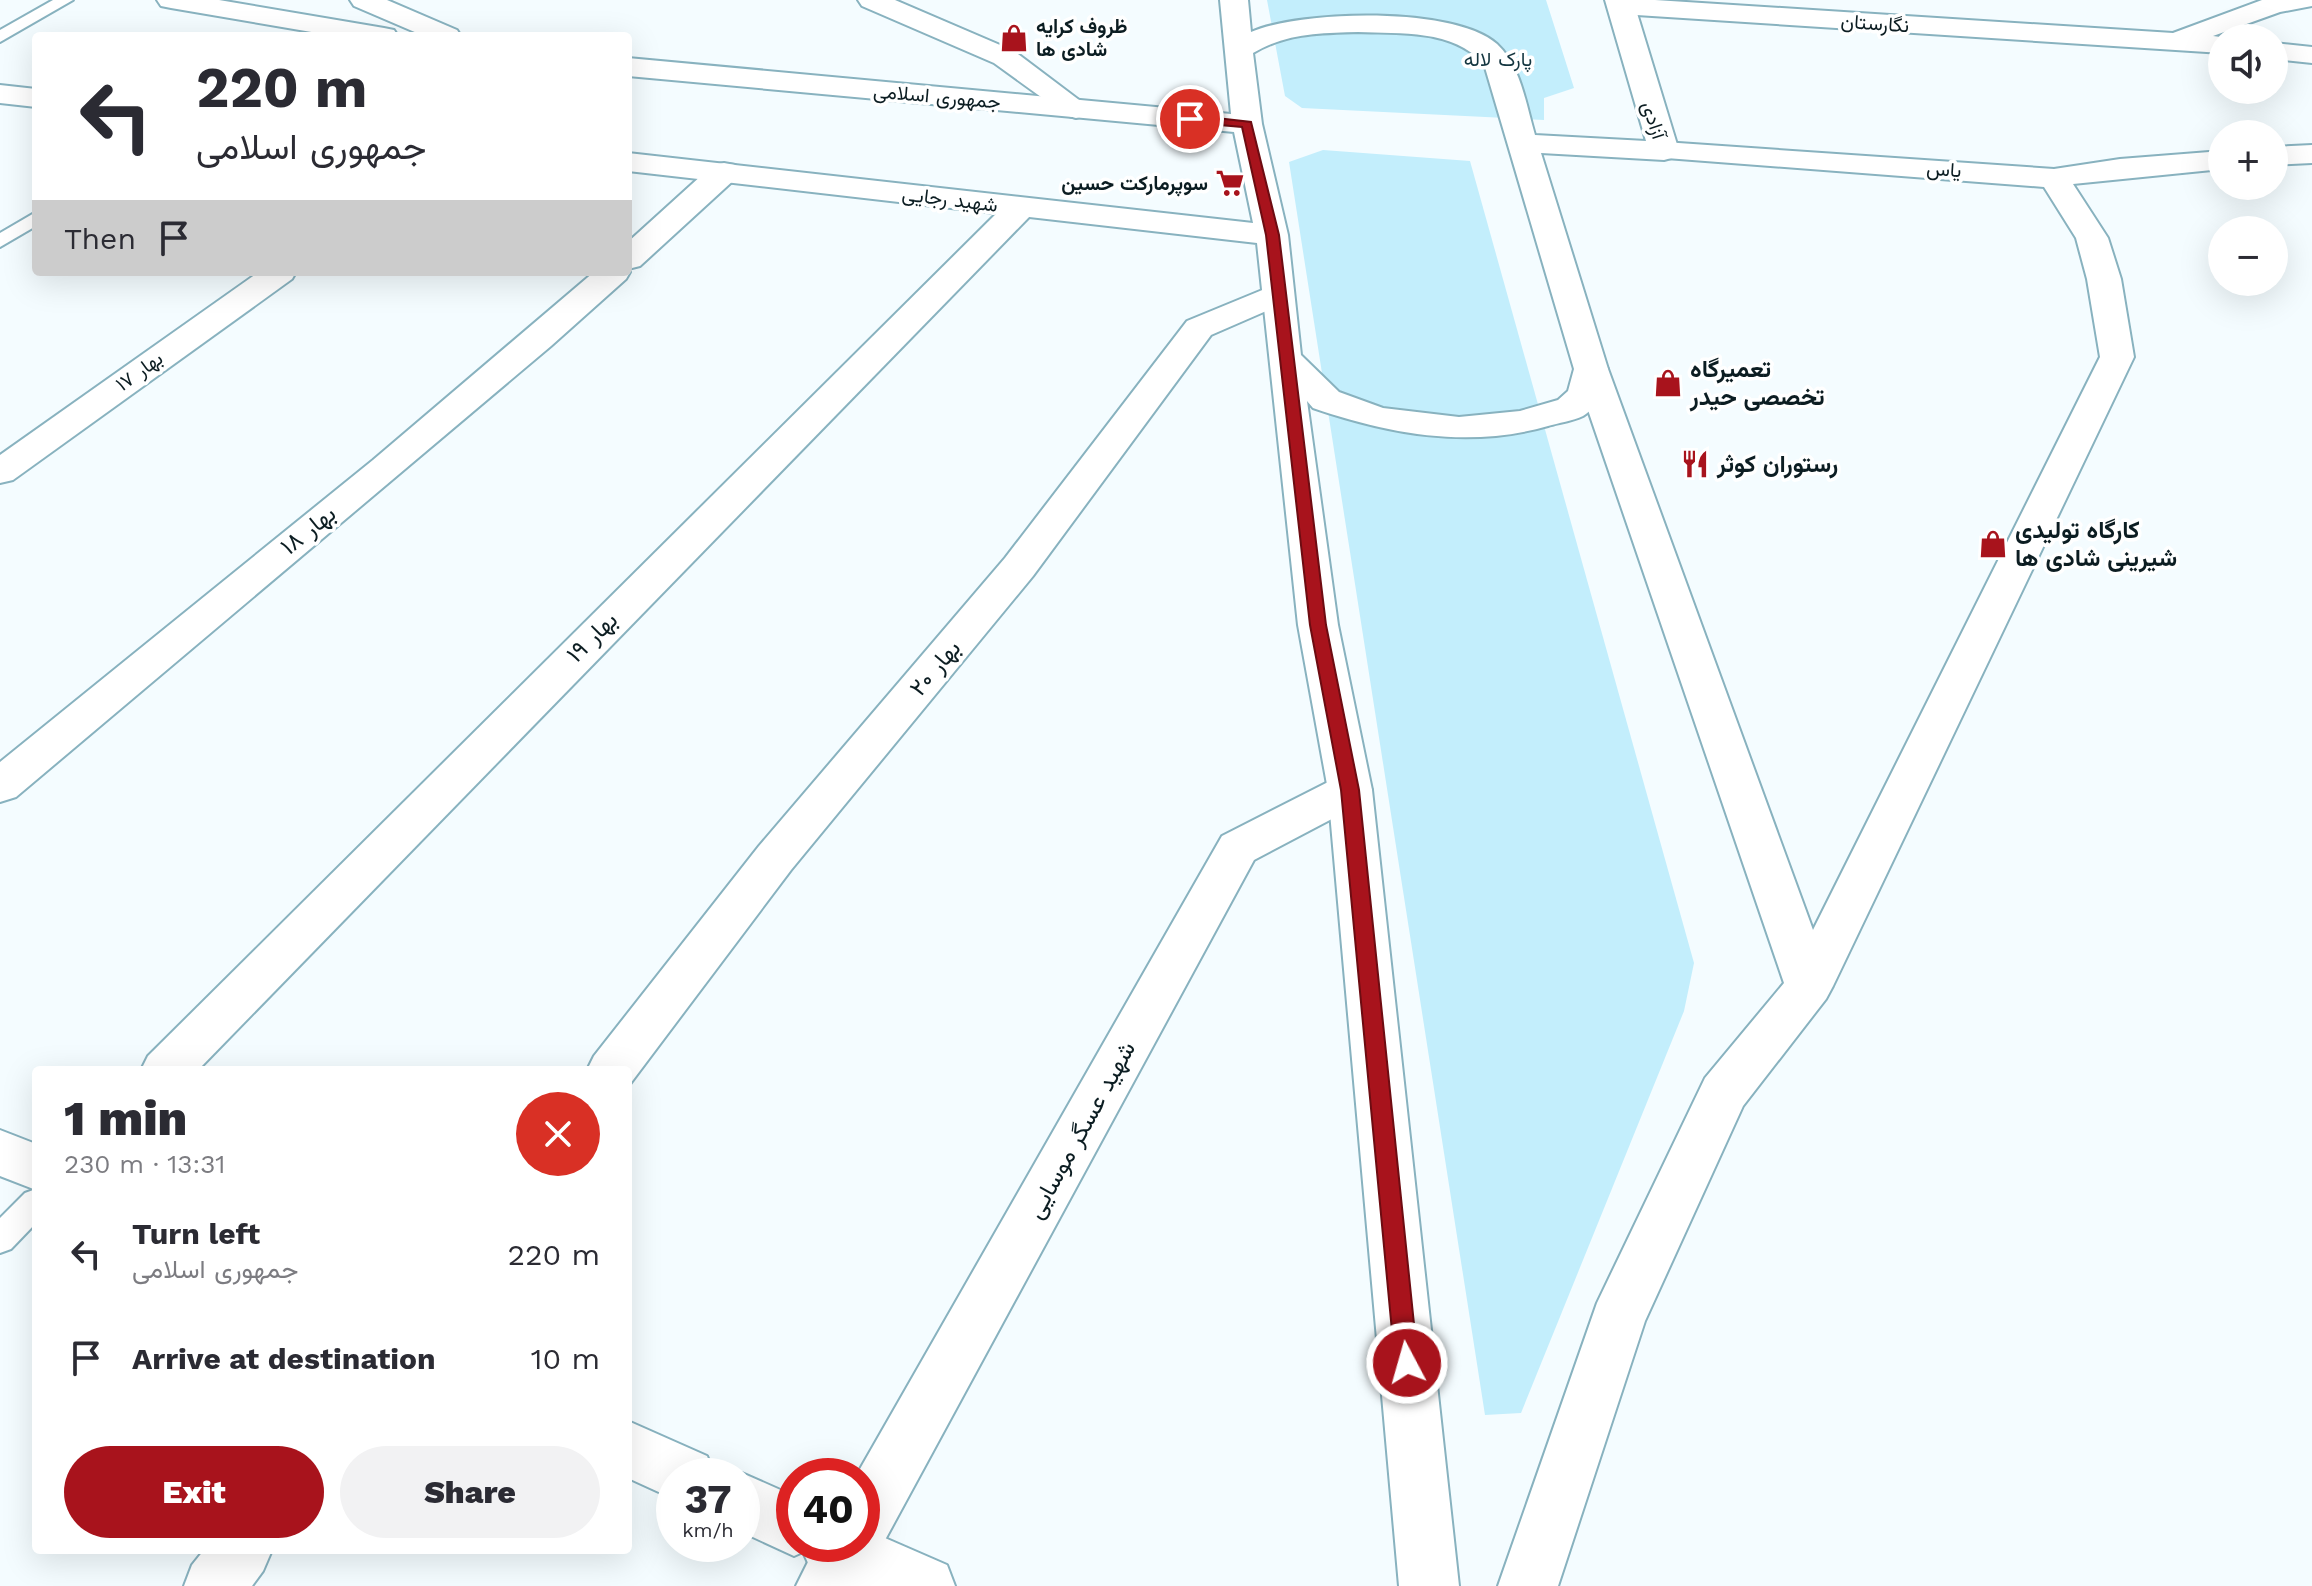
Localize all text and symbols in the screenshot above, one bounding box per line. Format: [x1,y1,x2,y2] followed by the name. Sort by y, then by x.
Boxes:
[1840,9,1910,38] street label: نگارستان
[1036,14,1127,61] place label: ظروف کرایه شادی ها
[999,23,1029,53] shop icon: ظروف کرایه شادی ها
[2208,24,2288,296] map controls
[2208,24,2288,104] button: sound
[1464,47,1532,73] park label: پارک لاله
[196,55,368,121] text: 220 m
[64,64,168,168] icon: left
[872,78,1002,115] street label: جمهوری اسلامی
[1156,85,1224,153] pin
[1168,97,1212,141] icon: arrive
[1636,98,1672,144] street label: آزادی
[2208,120,2288,200] button: +
[196,126,426,168] text: جمهوری اسلامی
[1926,156,1962,182] street label: یاس
[1215,168,1245,198] supermarket icon: سوپرمارکت حسین
[1061,171,1208,197] place label: سوپرمارکت حسین
[901,181,999,218] street label: شهید رجایی
[152,216,196,260] icon: arrive
[2208,216,2288,296] button: −
[64,221,136,256] text: Then
[111,346,168,397] street label: بهار ۱۷
[1689,355,1825,412] place label: تعمیرگاه تخصصی حیدر
[1653,368,1683,398] shop icon: تعمیرگاه تخصصی حیدر
[1680,449,1710,479] restaurant icon: رستوران کوثر
[1716,450,1838,479] place label: رستوران کوثر
[275,499,342,561] street label: بهار ۱۸
[2015,516,2177,573] place label: کارگاه تولیدی شیرینی شادی ها
[1978,529,2008,559] shop icon: کارگاه تولیدی شیرینی شادی ها
[561,606,624,669] street label: بهار ۱۹
[904,634,967,702] street label: بهار ۲۰
[1021,1037,1142,1224] street label: شهید عسگر موسایی
[64,1090,187,1147] text: 1 min
[516,1092,600,1176] button: close
[64,1149,226,1179] text: 230 m · 13:31
[132,1216,260,1251] text: Turn left
[64,1232,108,1276] icon: left
[508,1237,600,1272] text: 220 m
[132,1254,298,1284] text: جمهوری اسلامی
[1365,1321,1449,1405] position arrow
[64,1336,108,1380] icon: arrive
[132,1341,436,1376] text: Arrive at destination
[531,1341,600,1376] text: 10 m
[64,1446,324,1538] button: Exit
[340,1446,600,1538] button: Share
[776,1458,880,1562] speed limit sign: 40
[685,1476,731,1523] text: 37
[682,1518,734,1542] text: km/h

